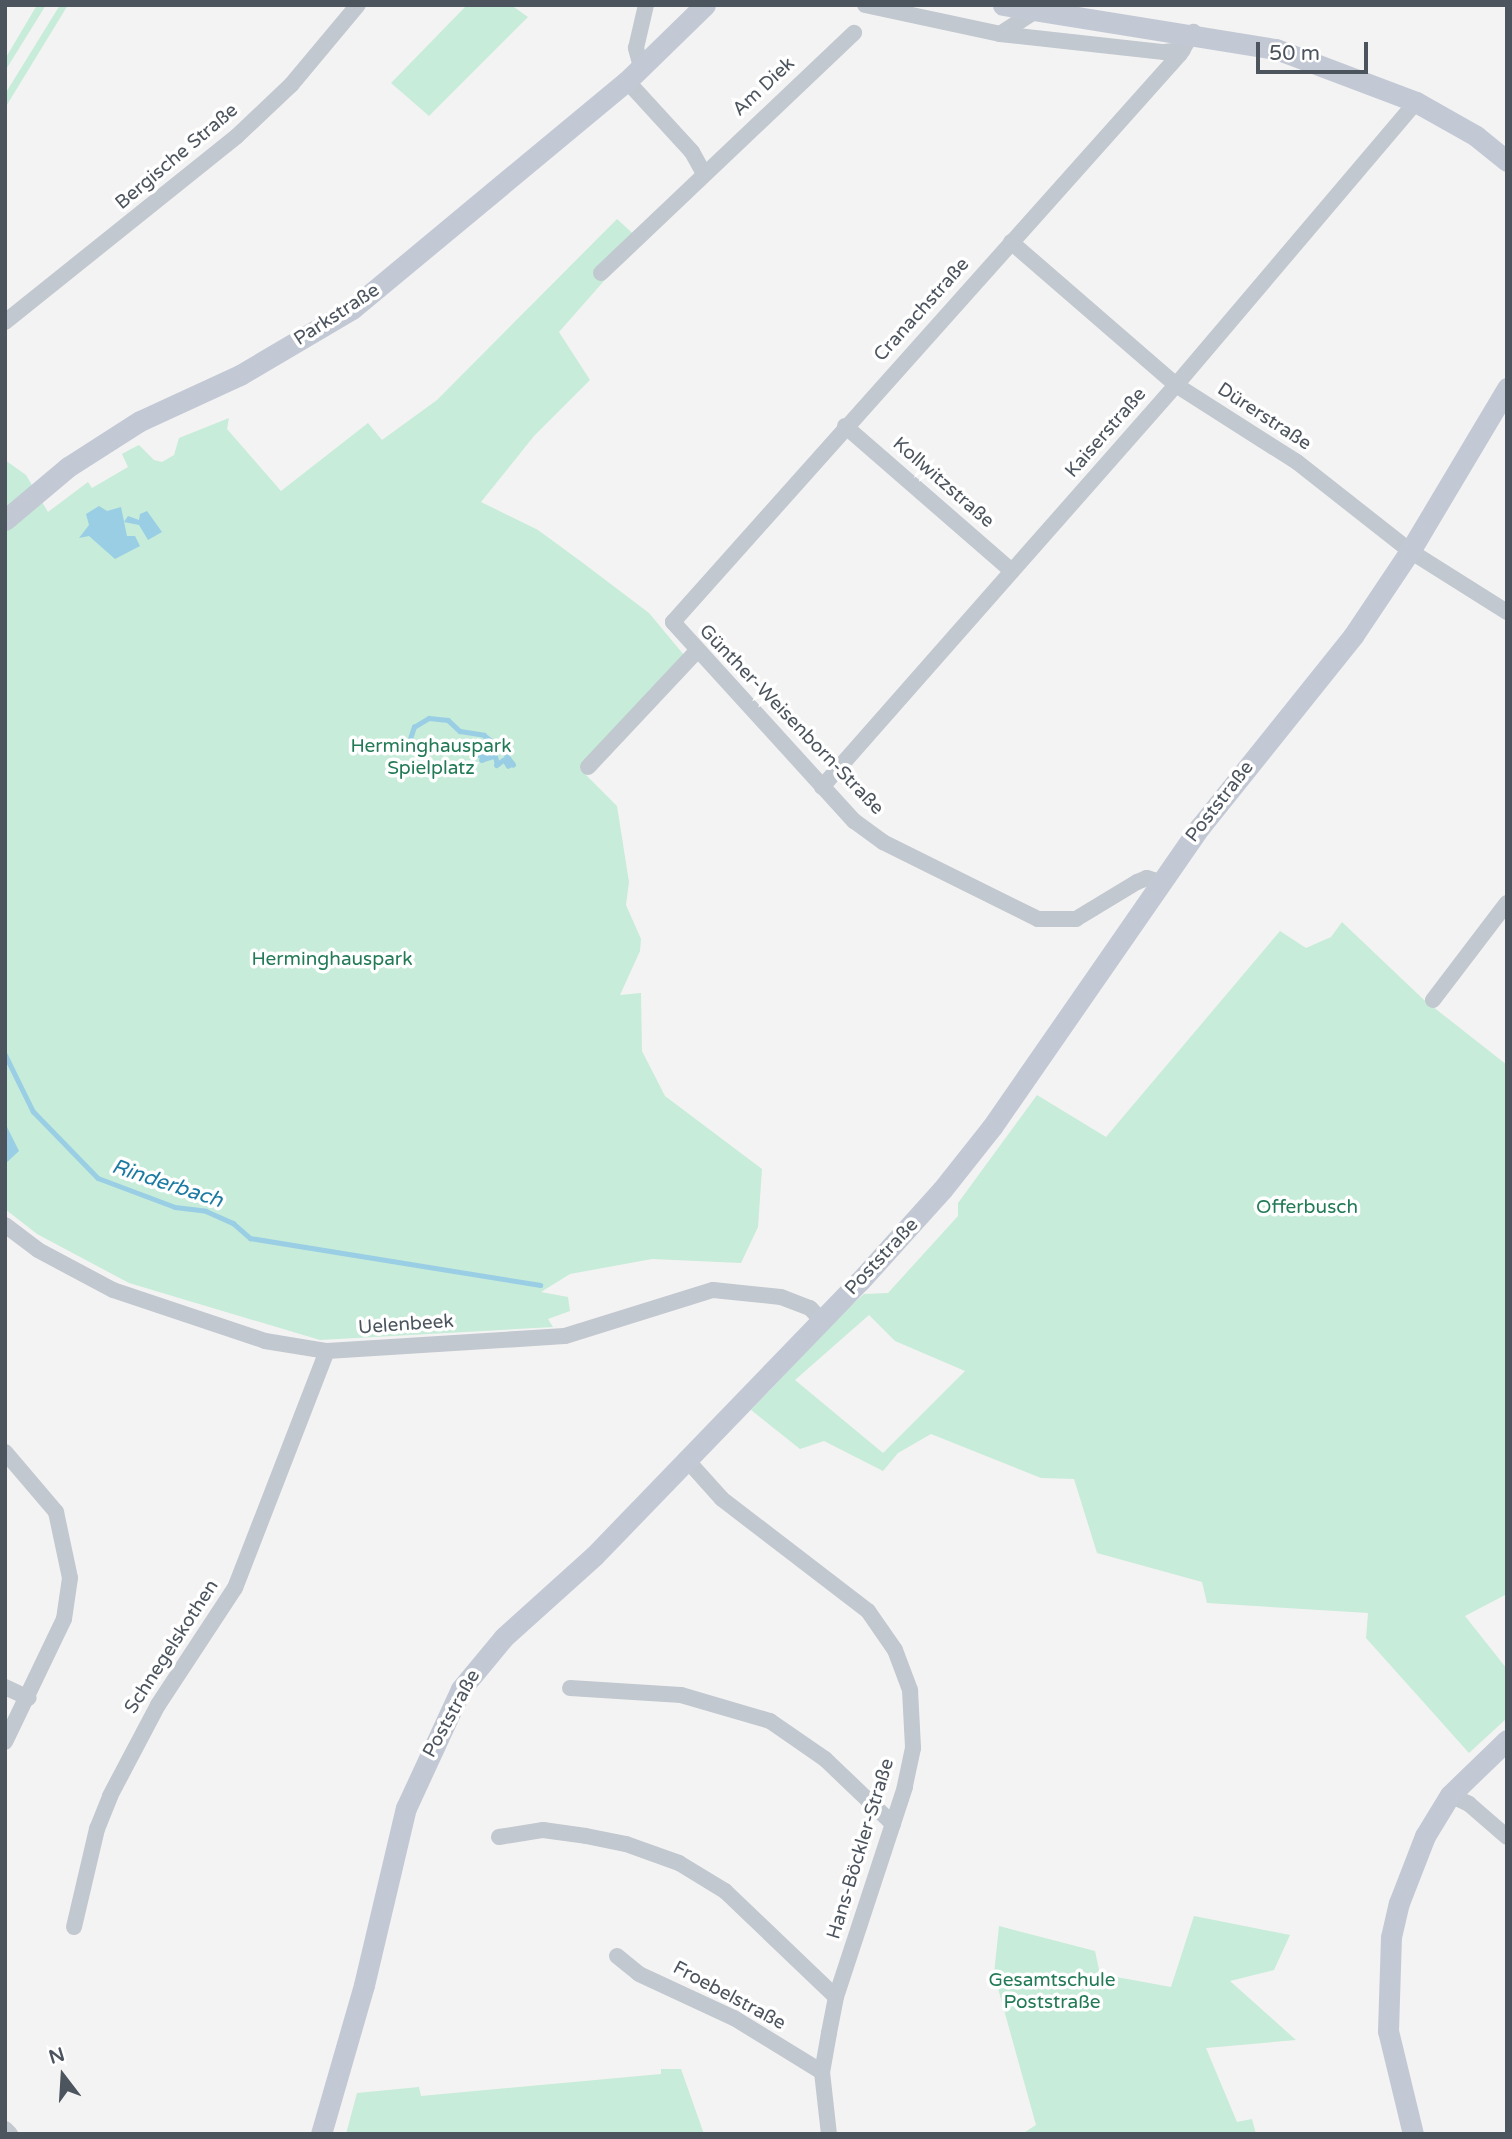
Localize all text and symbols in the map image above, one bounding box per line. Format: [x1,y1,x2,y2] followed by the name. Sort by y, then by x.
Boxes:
[1260,28,1372,72] scale bar
[1269,41,1320,66] text: 50 m
[728,53,800,121] street label: Am Diek
[111,99,243,215] street label: Bergische Straße
[870,253,974,367] street label: Cranachstraße
[290,279,384,351] street label: Parkstraße
[1213,378,1315,456] street label: Dürerstraße
[1061,383,1151,483] street label: Kaiserstraße
[888,433,998,533] street label: Kollwitzstraße
[694,620,888,820] street label: Günther-Weisenborn-Straße
[350,736,512,780] park label: Herminghauspark Spielplatz
[1181,757,1259,847] street label: Poststraße
[251,949,413,971] park label: Herminghauspark
[108,1154,226,1214] water label: Rinderbach
[1256,1197,1358,1219] park label: Offerbusch
[841,1214,923,1300] street label: Poststraße
[357,1310,455,1340] street label: Uelenbeek
[120,1576,224,1718] street label: Schnegelskothen
[419,1666,485,1762] street label: Poststraße
[823,1756,899,1942] street label: Hans-Böckler-Straße
[669,1957,789,2035] street label: Froebelstraße
[988,1970,1116,2014] park label: Gesamtschule Poststraße
[28,2041,98,2111] north arrow
[46,2043,67,2069] text: N

